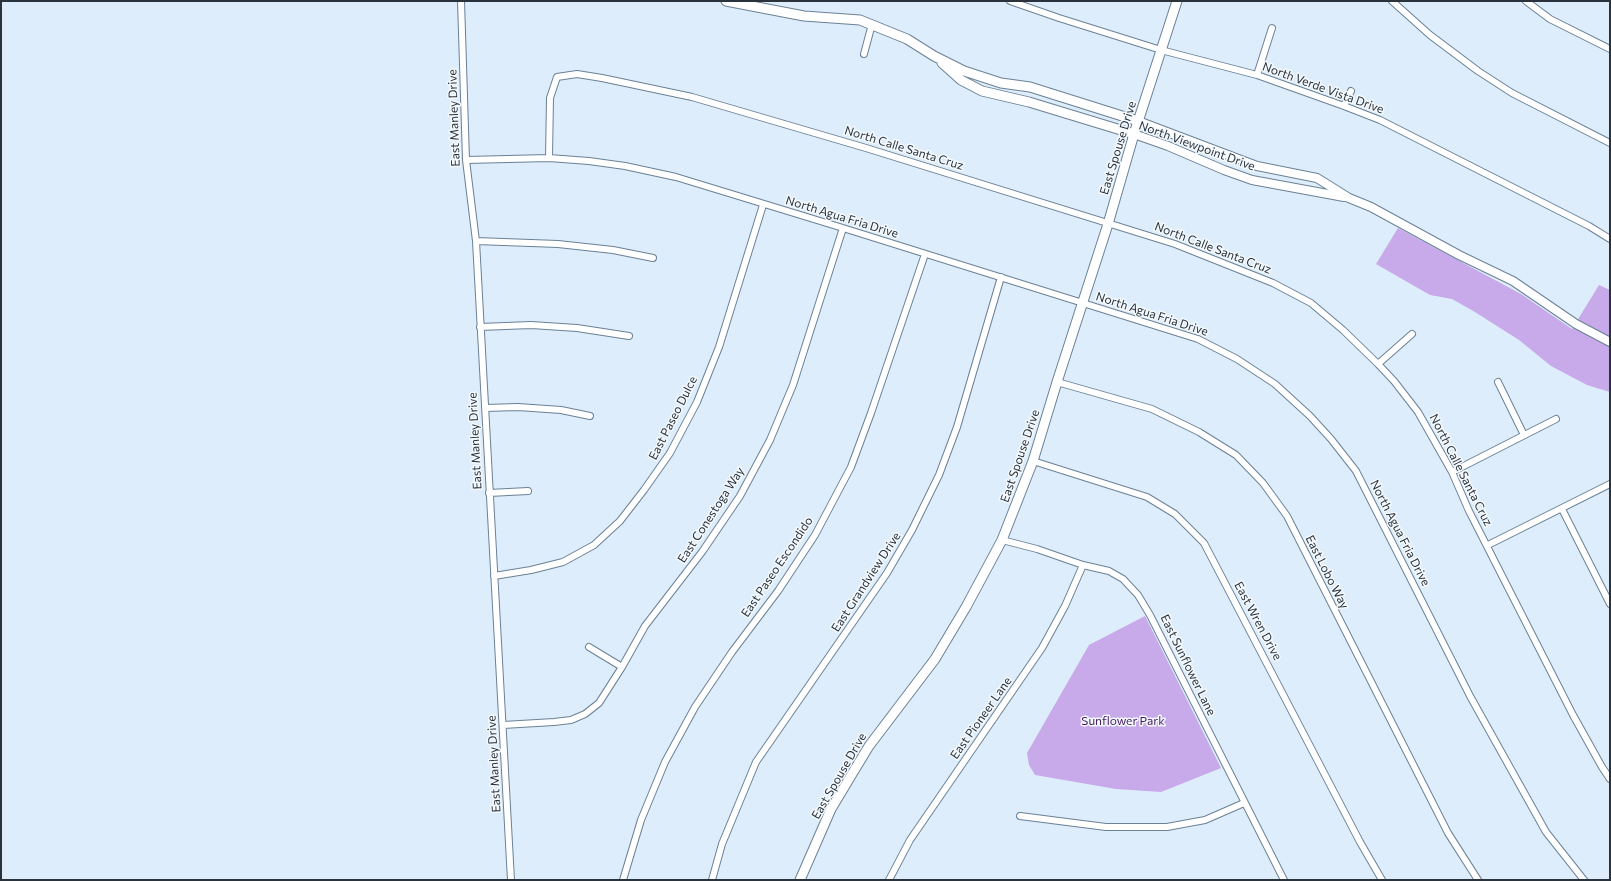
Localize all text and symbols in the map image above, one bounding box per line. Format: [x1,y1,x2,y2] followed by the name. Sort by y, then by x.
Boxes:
[1260,59,1386,117] street label: North Verde Vista Drive
[445,69,463,167] street label: East Manley Drive
[1097,99,1139,197] street label: East Spouse Drive
[1137,118,1257,174] street label: North Viewpoint Drive
[843,123,965,173] street label: North Calle Santa Cruz
[784,193,900,241] street label: North Agua Fria Drive
[1153,219,1273,277] street label: North Calle Santa Cruz
[1094,289,1210,339] street label: North Agua Fria Drive
[646,374,700,462] street label: East Paseo Dulce
[465,392,485,490] street label: East Manley Drive
[997,408,1043,504] street label: East Spouse Drive
[1427,412,1495,528] street label: North Calle Santa Cruz
[675,465,747,565] street label: East Conestoga Way
[1367,478,1433,588] street label: North Agua Fria Drive
[738,514,816,620] street label: East Paseo Escondido
[828,529,904,635] street label: East Grandview Drive
[1302,533,1352,611] street label: East Lobo Way
[1231,579,1285,663] street label: East Wren Drive
[1157,612,1219,718] street label: East Sunflower Lane
[947,674,1015,762] street label: East Pioneer Lane
[1081,714,1165,728] park label: Sunflower Park
[484,715,504,813] street label: East Manley Drive
[808,730,870,822] street label: East Spouse Drive

